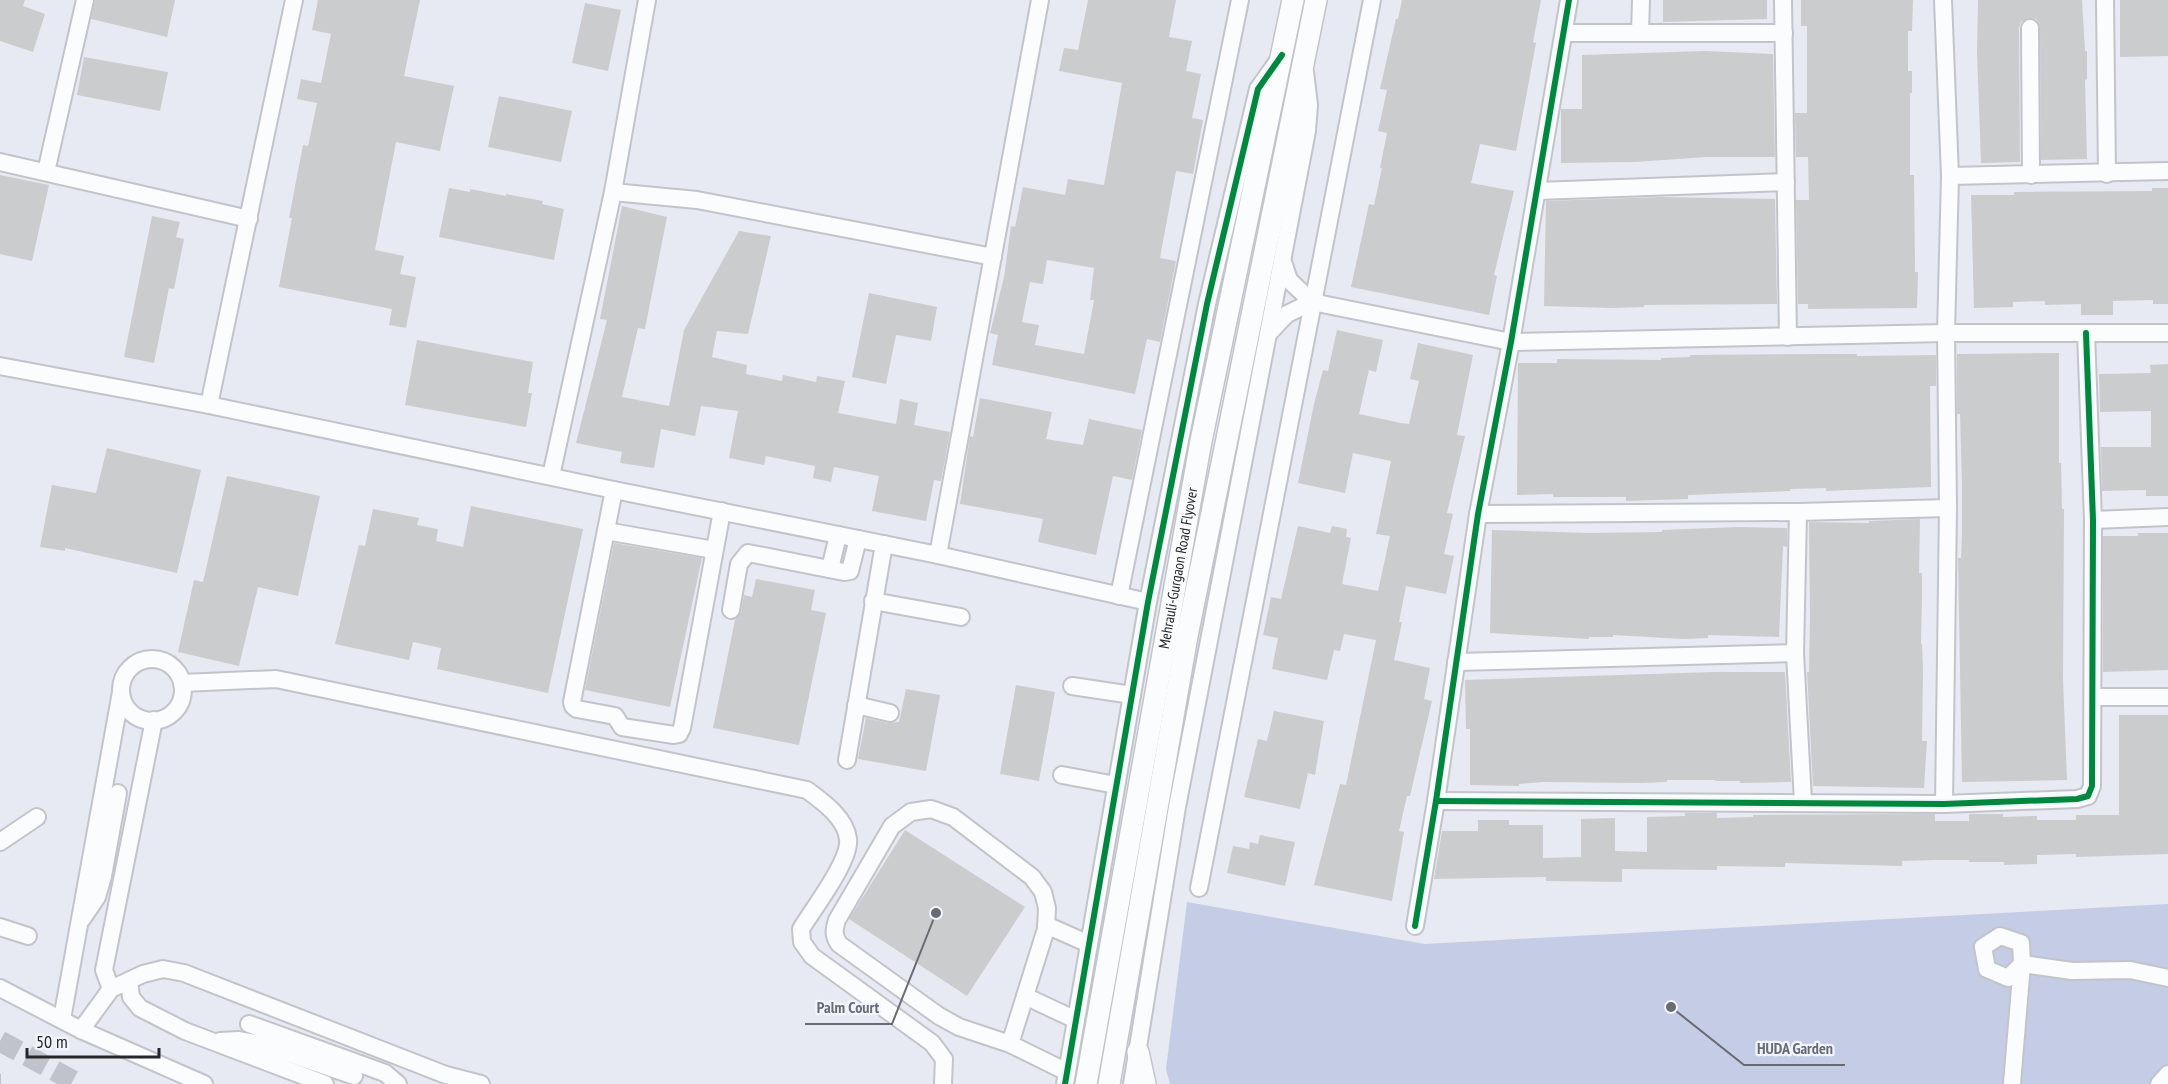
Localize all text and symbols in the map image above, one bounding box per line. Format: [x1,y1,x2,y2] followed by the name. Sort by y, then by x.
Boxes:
[1154,485,1202,650] street label: Mehrauli-Gurgaon Road Flyover
[805,990,892,1024] callout: Palm Court
[817,997,879,1017] text: Palm Court
[27,1021,159,1059] scale bar
[36,1030,68,1053] text: 50 m
[1744,1031,1845,1065] callout: HUDA Garden
[1757,1038,1833,1058] text: HUDA Garden

